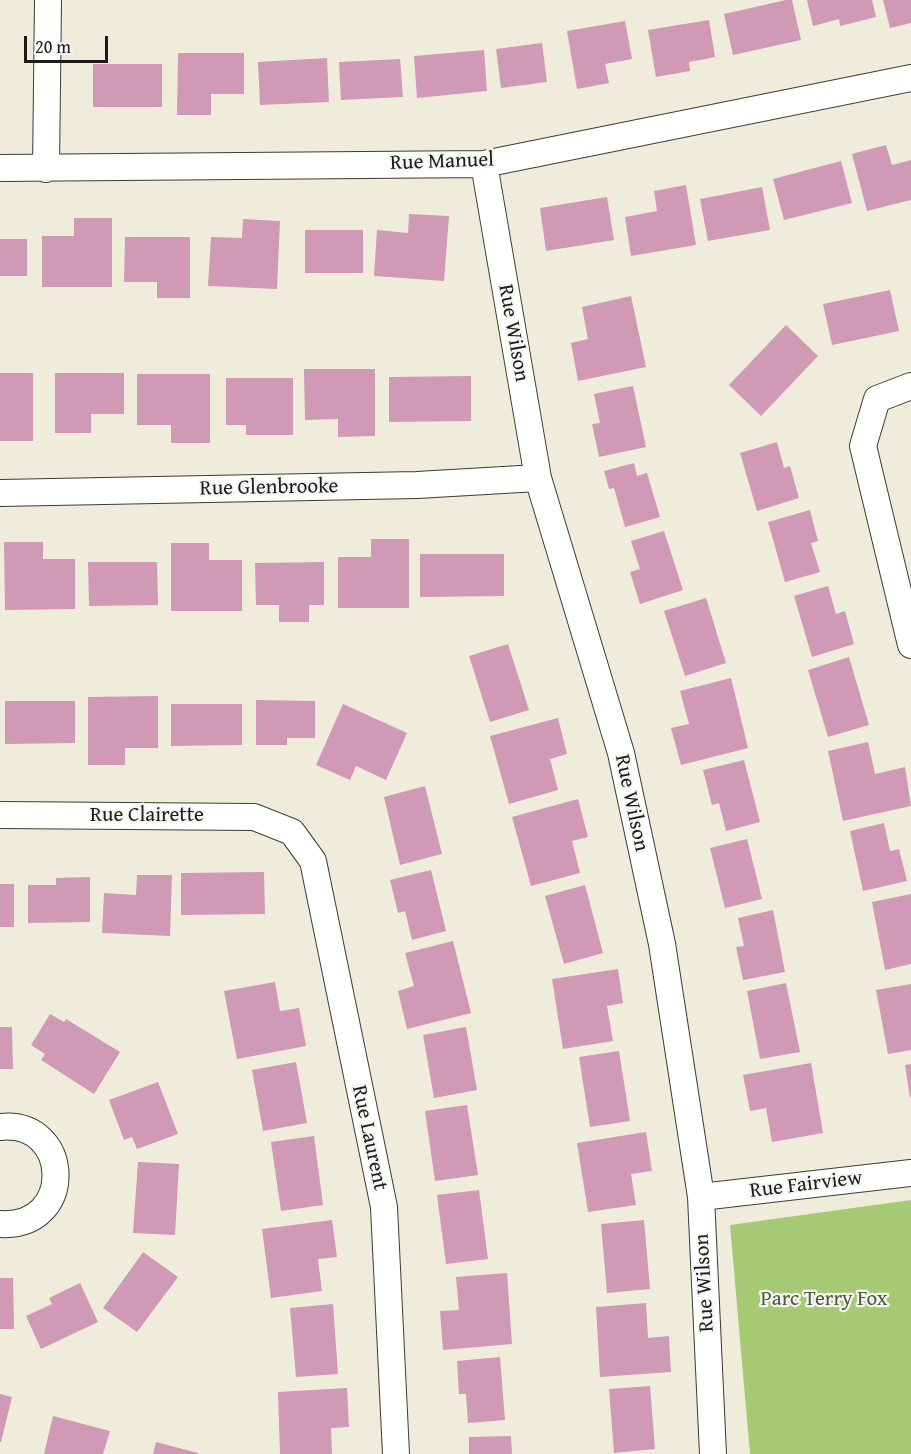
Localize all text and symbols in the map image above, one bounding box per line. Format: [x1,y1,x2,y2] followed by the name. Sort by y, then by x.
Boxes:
[27,24,111,62] scale bar
[35,33,71,60] text: 20 m
[390,148,494,176] street label: Rue Manuel
[492,282,534,384] street label: Rue Wilson
[199,474,339,502] street label: Rue Glenbrooke
[608,752,654,854] street label: Rue Wilson
[90,803,204,829] street label: Rue Clairette
[346,1083,392,1193] street label: Rue Laurent
[748,1166,864,1204] street label: Rue Fairview
[690,1233,720,1333] street label: Rue Wilson
[760,1287,888,1313] park label: Parc Terry Fox

